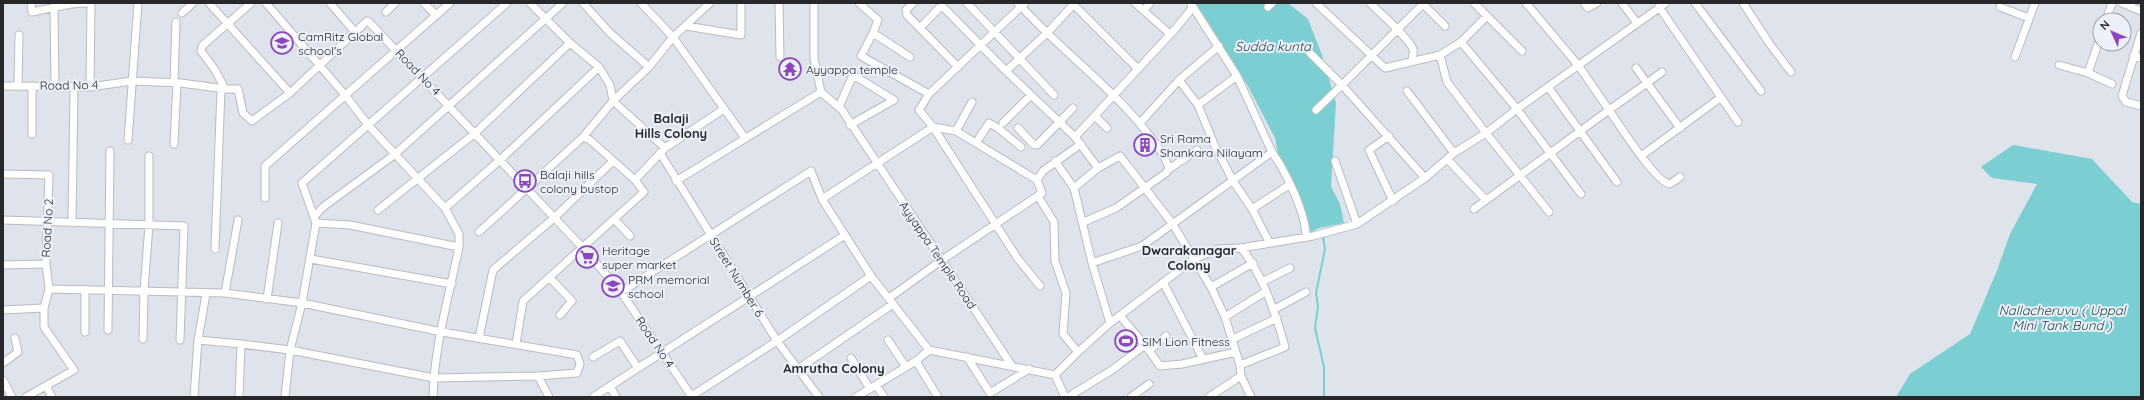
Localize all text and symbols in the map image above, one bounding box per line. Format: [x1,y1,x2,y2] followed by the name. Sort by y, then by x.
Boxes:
[2092,12,2132,52] north arrow
[2097,17,2113,33] text: N
[298,29,383,58] place label: CamRitz Global school's
[269,30,295,56] school or university icon: CamRitz Global school's
[1235,38,1312,54] water label: Sudda kunta
[392,46,444,98] street label: Road No 4
[777,56,803,82] temple icon: Ayyappa temple
[806,62,898,77] place label: Ayyappa temple
[40,77,98,93] street label: Road No 4
[635,110,707,141] district label: Balaji Hills Colony
[1160,131,1263,160] place label: Sri Rama Shankara Nilayam
[1132,132,1158,158] building icon: Sri Rama Shankara Nilayam
[540,167,619,196] place label: Balaji hills colony bustop
[512,168,538,194] bus stop icon: Balaji hills colony bustop
[38,198,56,258] street label: Road No 2
[896,198,980,312] street label: Ayyappa Temple Road
[707,234,768,320] street label: Street Number 6
[1142,242,1237,273] district label: Dwarakanagar Colony
[602,243,676,272] place label: Heritage super market
[574,244,600,270] supermarket icon: Heritage super market
[628,272,710,301] place label: PRM memorial school
[600,273,626,299] school or university icon: PRM memorial school
[1998,302,2128,333] water label: Nallacheruvu ( Uppal Mini Tank Bund )
[632,313,678,371] street label: Road No 4
[1113,328,1139,354] sports icon: SIM Lion Fitness
[1142,334,1230,349] place label: SIM Lion Fitness
[783,360,885,376] district label: Amrutha Colony

